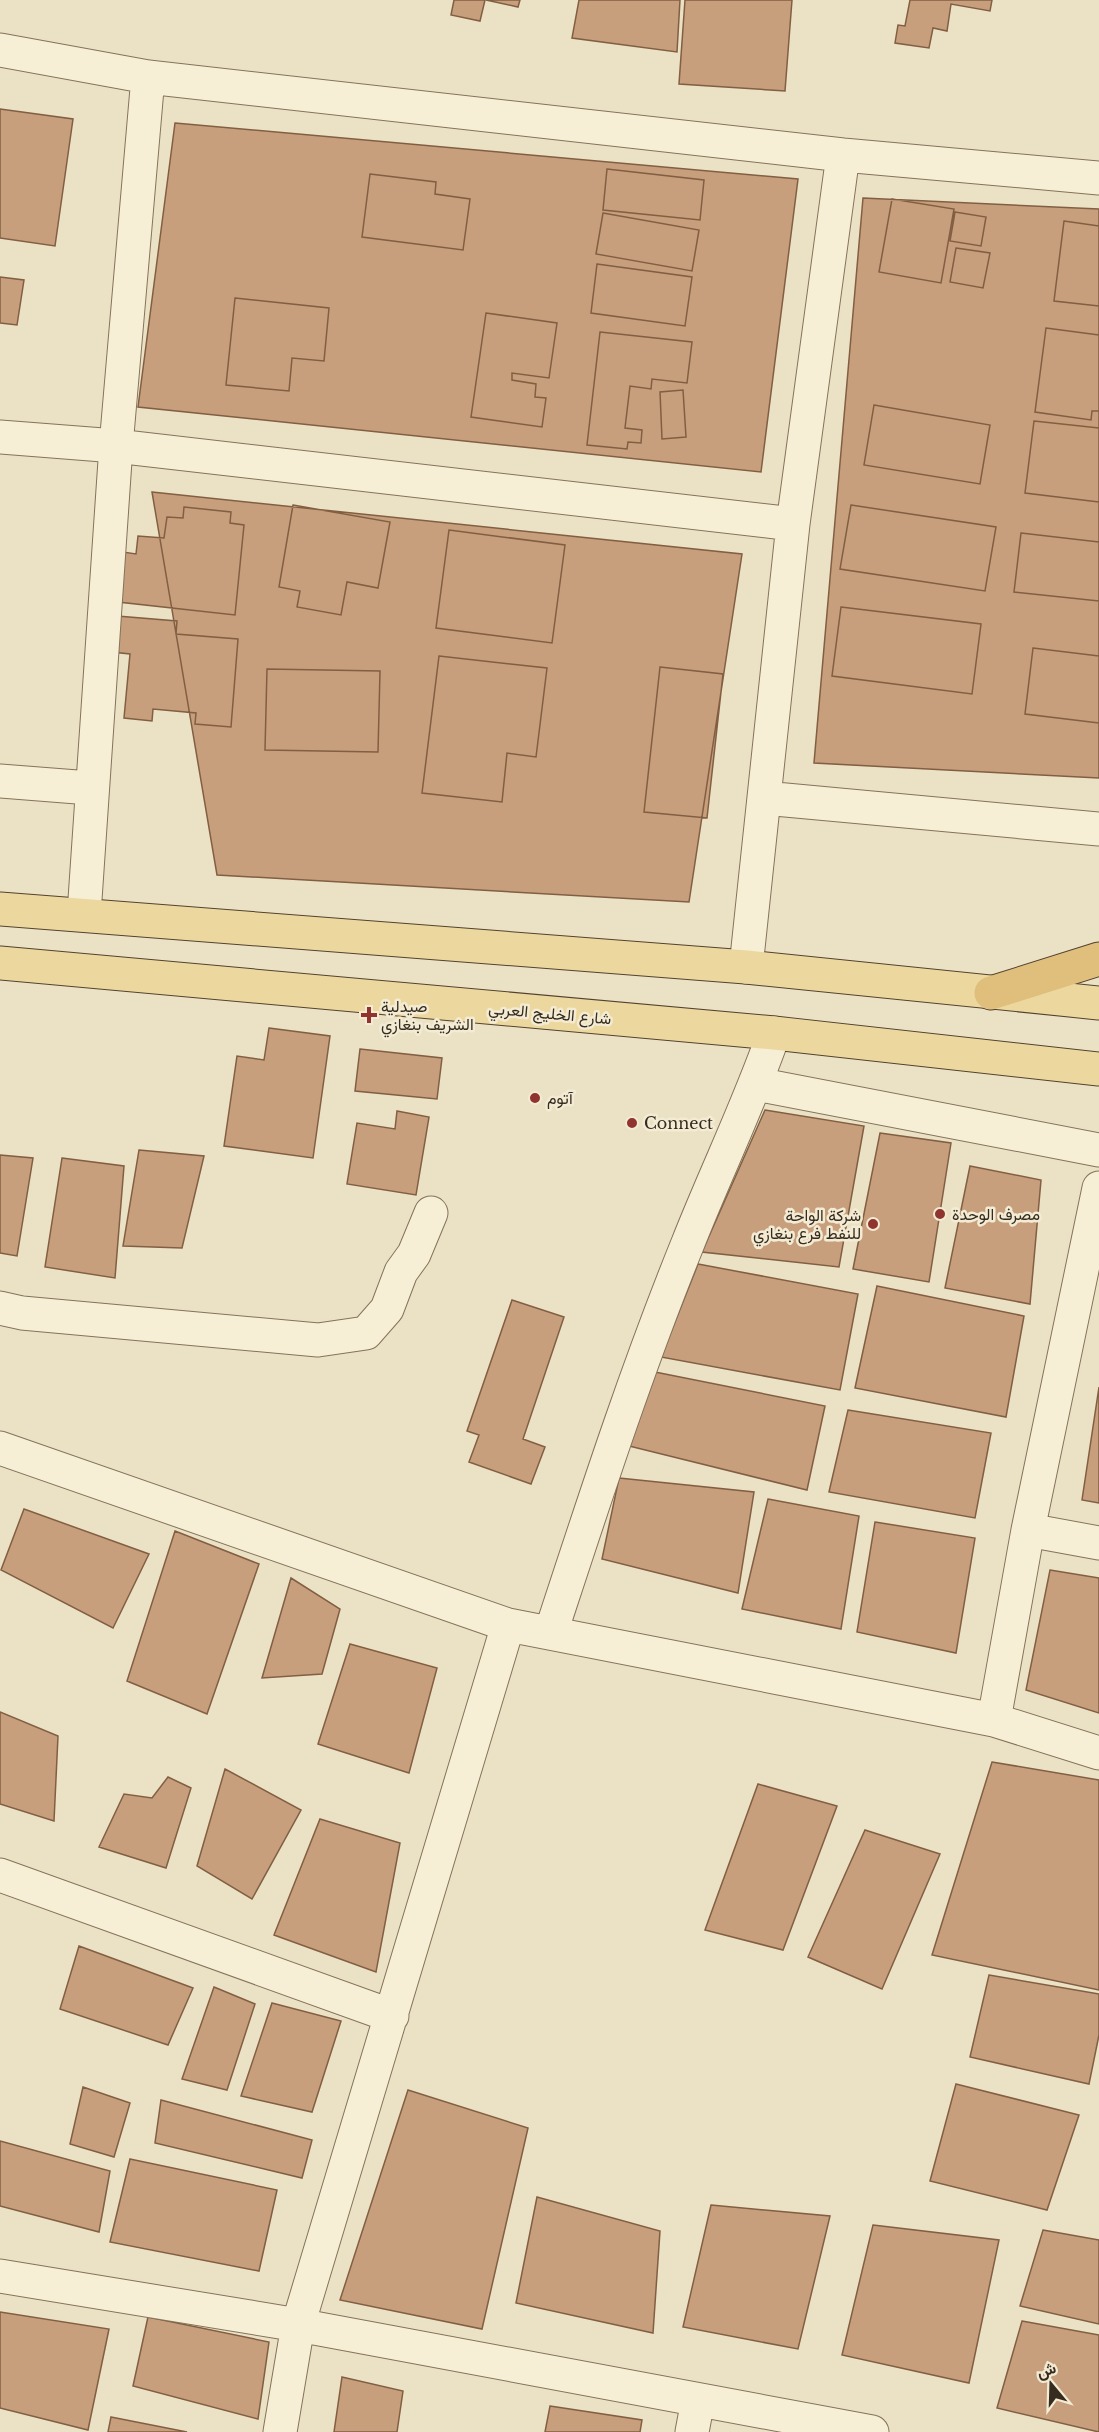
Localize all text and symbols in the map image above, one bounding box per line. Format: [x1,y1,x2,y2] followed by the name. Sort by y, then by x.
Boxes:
[381,996,474,1038] place label: صيدلية الشريف بنغازي
[487,998,612,1032] street label: شارع الخليج العربي
[362,1008,376,1022] marker: صيدلية الشريف بنغازي
[547,1088,574,1109] place label: آتوم
[528,1091,542,1105] marker: آتوم
[644,1113,713,1133] place label: Connect
[625,1116,639,1130] marker: Connect
[952,1204,1040,1225] place label: مصرف الوحدة
[753,1205,861,1247] place label: شركة الواحة للنفط فرع بنغازي
[933,1207,947,1221] marker: مصرف الوحدة
[866,1217,880,1231] marker: شركة الواحة للنفط فرع بنغازي
[1021,2354,1081,2414] north arrow
[1034,2357,1058,2382] text: ش

